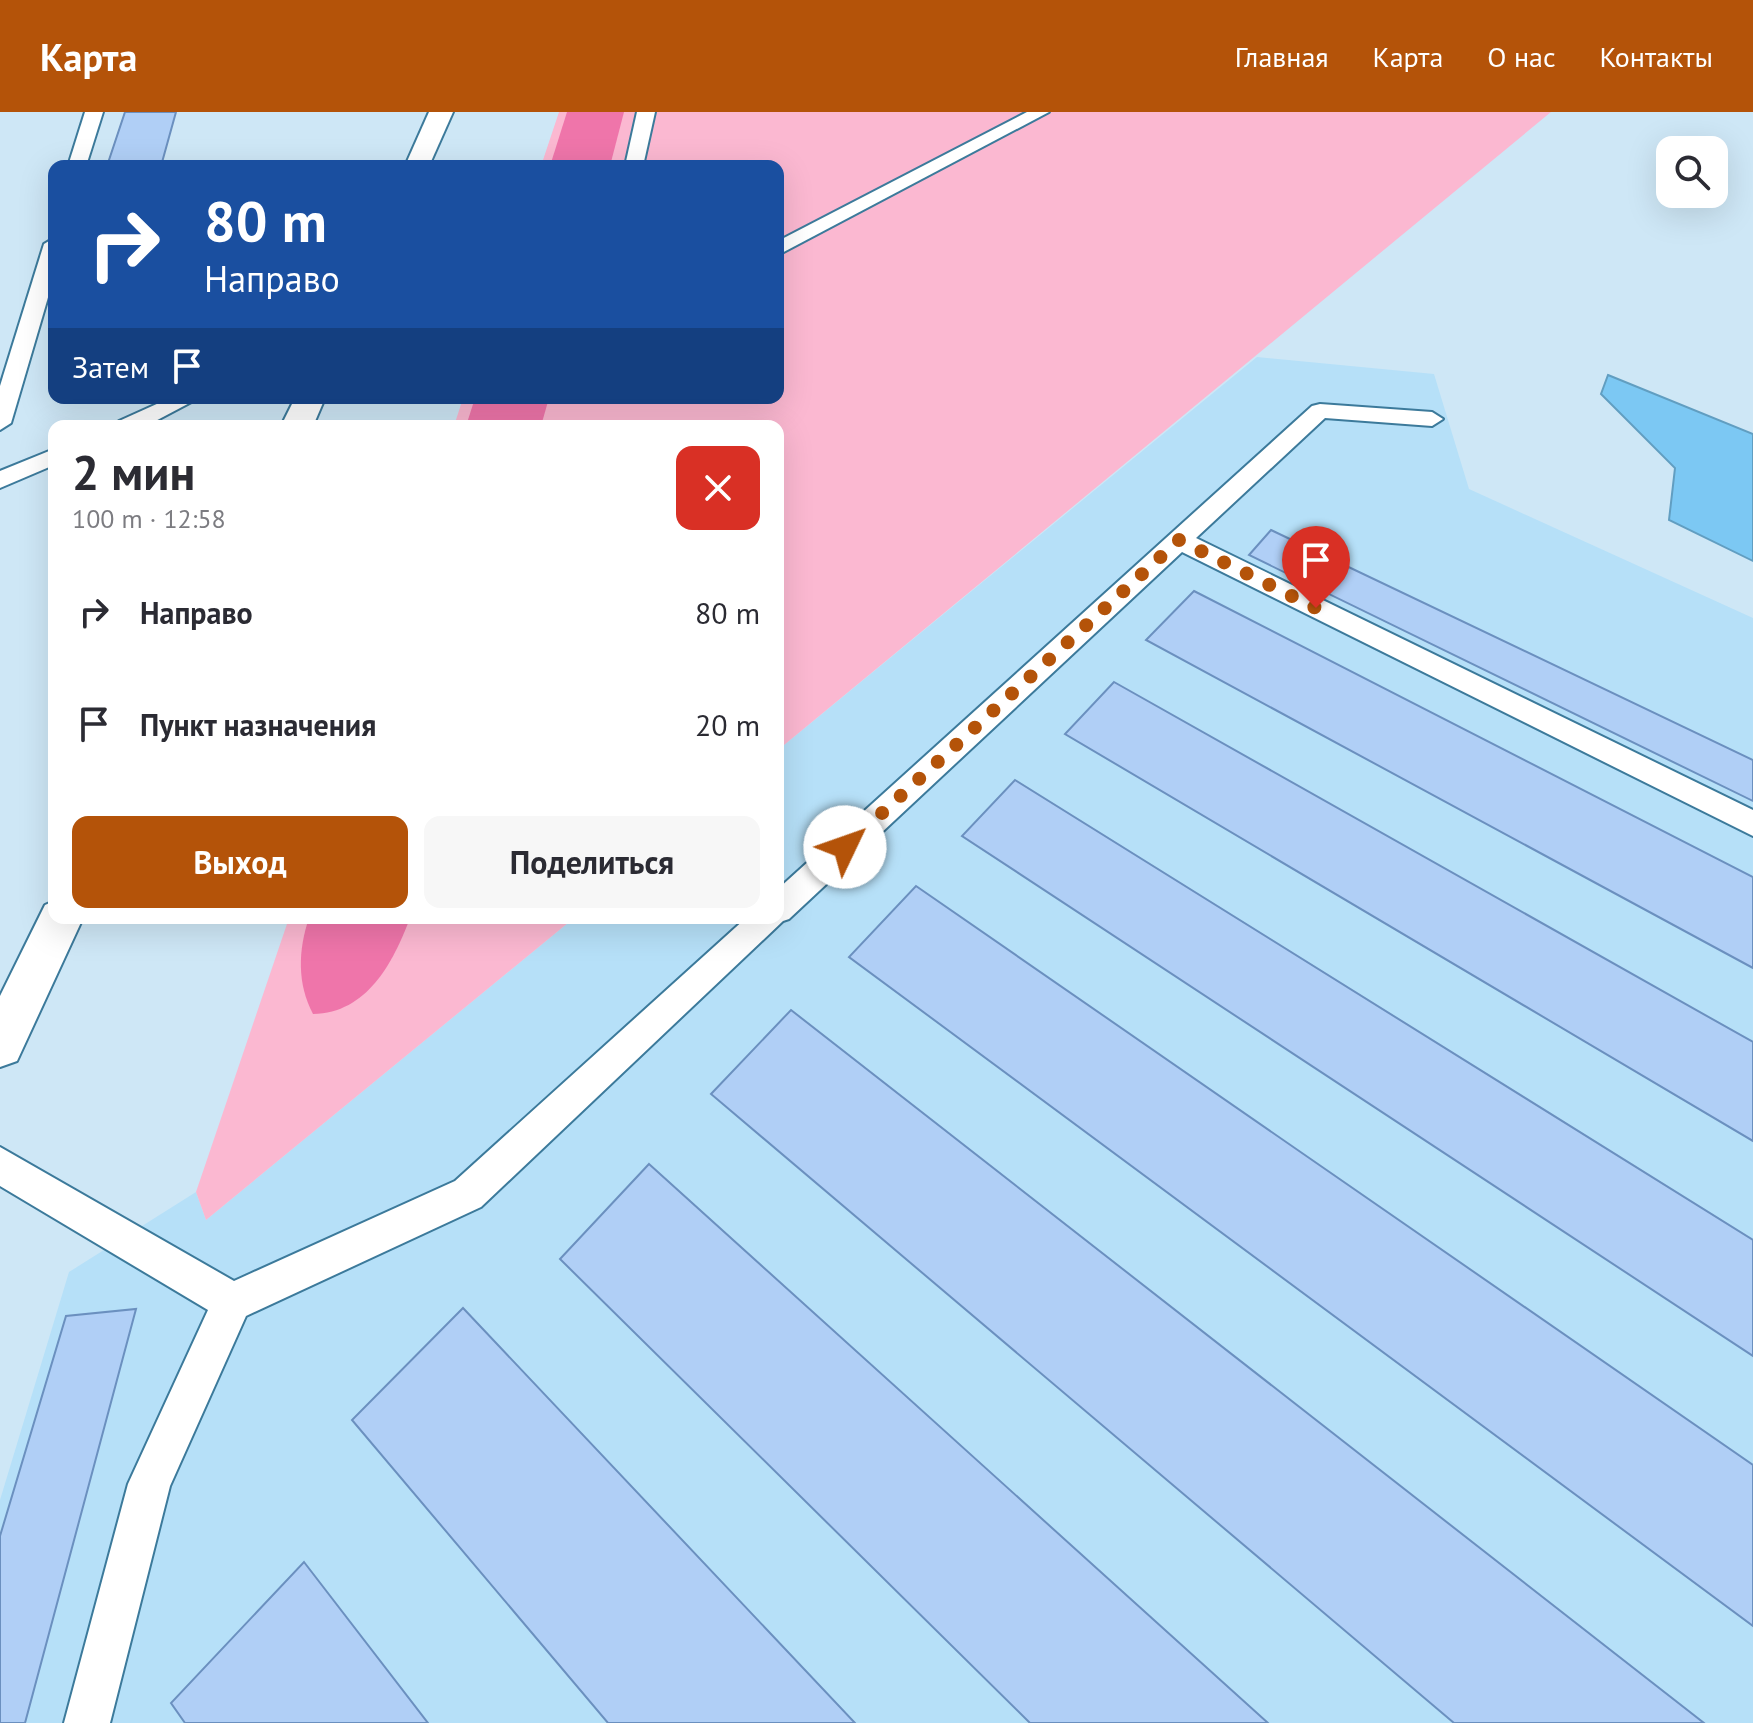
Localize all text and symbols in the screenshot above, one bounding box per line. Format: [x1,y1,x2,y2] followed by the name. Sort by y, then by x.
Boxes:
[40,32,137,81] text: Карта
[1235,38,1329,75] text: Главная
[1373,38,1443,75] text: Карта
[1487,38,1556,75] text: О нас
[1600,38,1713,75] text: Контакты
[1656,136,1728,208] map controls
[1656,136,1728,208] button: search
[204,185,327,257] text: 80 m
[72,192,176,296] icon: right
[204,255,340,302] text: Направо
[165,344,209,388] icon: arrive
[72,347,149,386] text: Затем
[72,441,195,503] text: 2 мин
[676,446,760,530] button: close
[72,502,226,535] text: 100 m · 12:58
[1282,526,1350,608] pin
[1294,538,1338,582] icon: arrive
[72,590,116,634] icon: right
[140,593,253,632] text: Направо
[695,593,760,632] text: 80 m
[72,702,116,746] icon: arrive
[140,705,376,744] text: Пункт назначения
[695,705,760,744] text: 20 m
[803,805,887,889] position arrow
[72,816,408,908] button: Выход
[424,816,760,908] button: Поделиться

